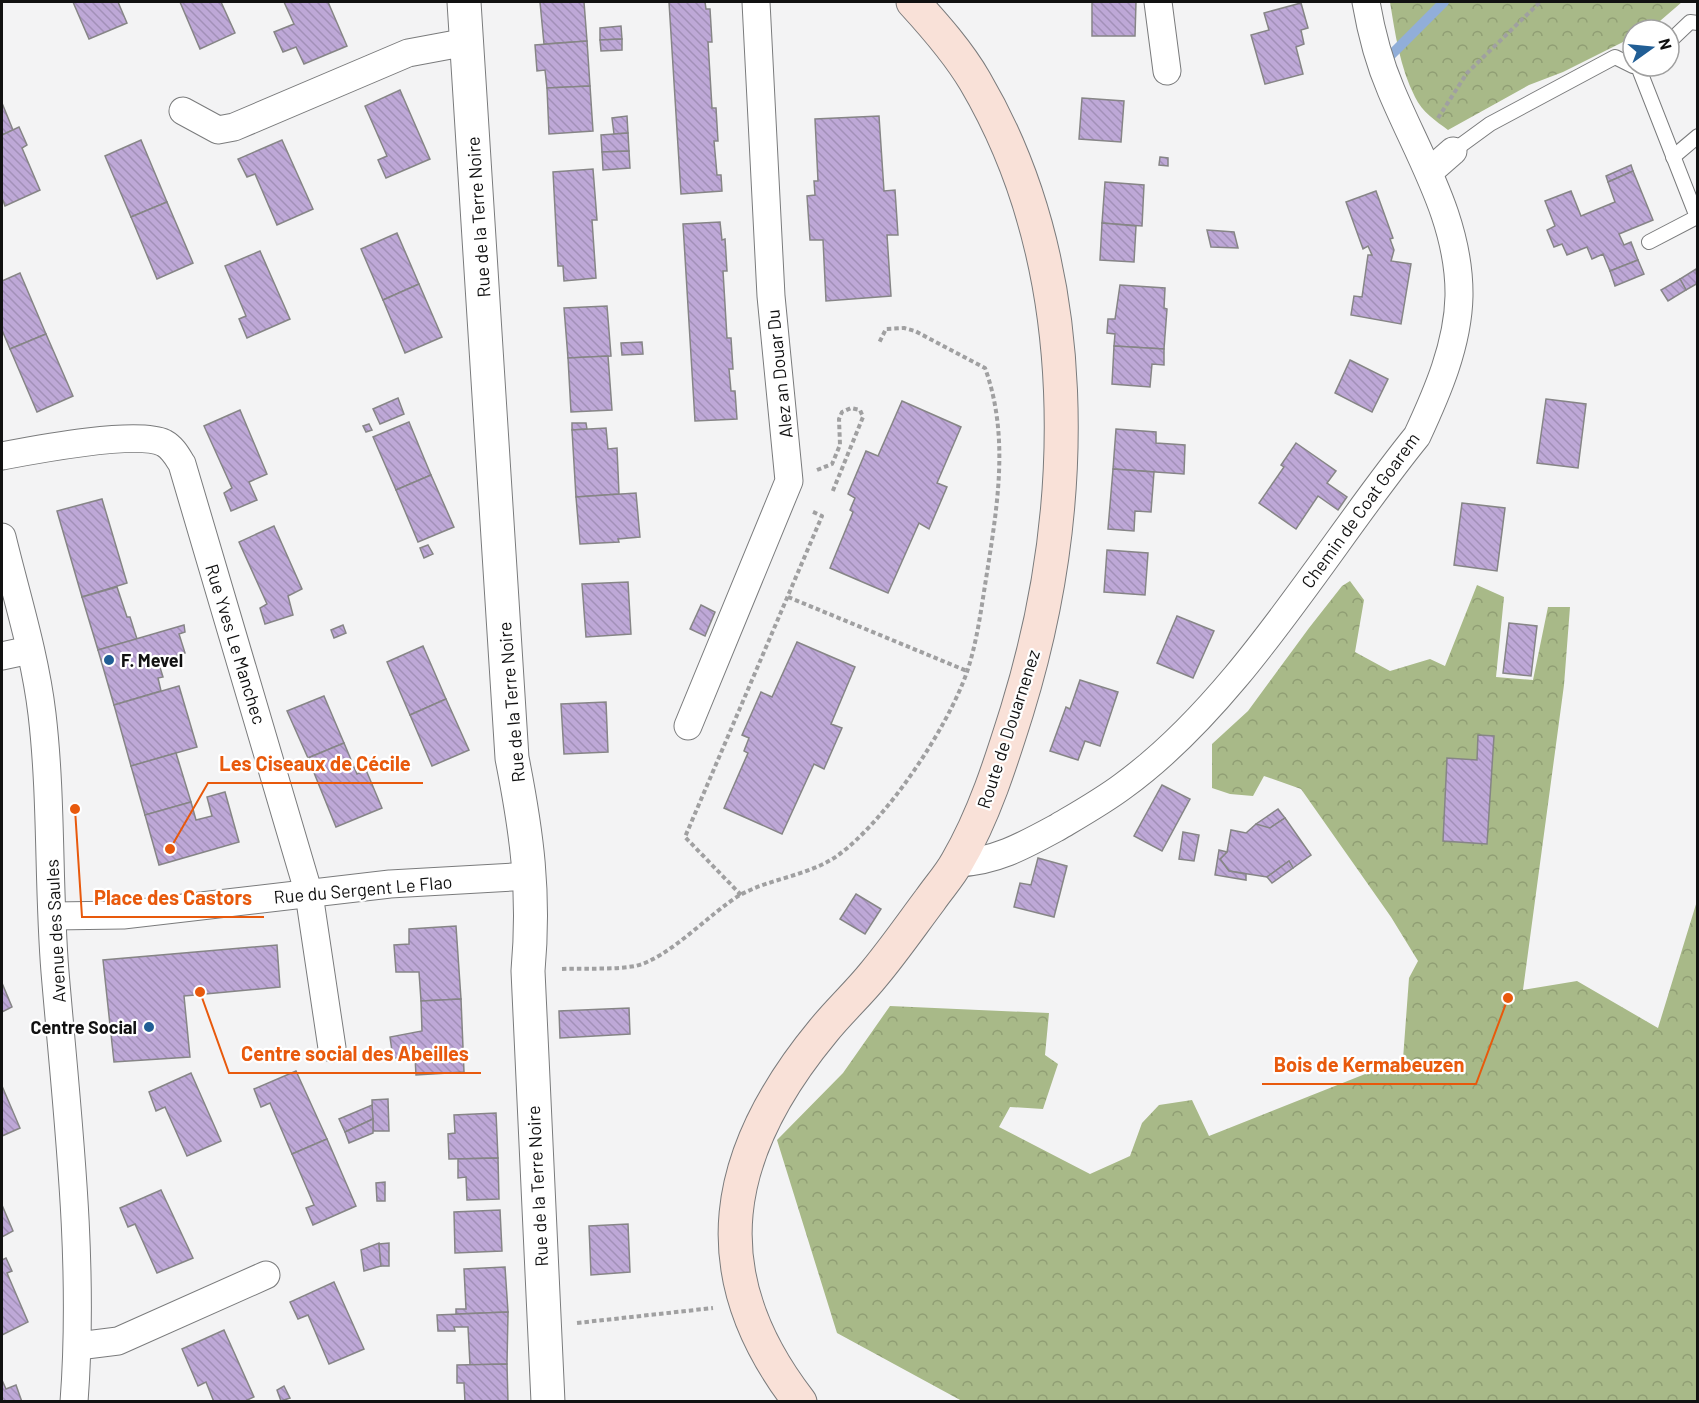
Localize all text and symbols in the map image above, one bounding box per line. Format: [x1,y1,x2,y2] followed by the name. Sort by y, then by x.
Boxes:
[1621,18,1681,78] north arrow
[1655,36,1677,52] text: N
[461,136,495,298] street label: Rue de la Terre Noire
[761,309,797,439] street label: Alez an Douar Du
[1296,428,1424,592] street label: Chemin de Coat Goarem
[201,561,271,727] street label: Rue Yves Le Manchec
[493,621,529,783] street label: Rue de la Terre Noire
[972,647,1044,811] street label: Route de Douarnenez
[121,649,183,671] place label: F. Mevel
[102,653,116,667] marker: F. Mevel
[208,745,423,783] callout: Les Ciseaux de Cécile
[219,751,411,775] text: Les Ciseaux de Cécile
[40,859,70,1003] street label: Avenue des Saules
[273,870,453,908] street label: Rue du Sergent Le Flao
[82,879,264,917] callout: Place des Castors
[94,885,252,909] text: Place des Castors
[31,1016,137,1038] place label: Centre Social
[142,1020,156,1034] marker: Centre Social
[229,1035,481,1073] callout: Centre social des Abeilles
[241,1041,469,1065] text: Centre social des Abeilles
[1262,1046,1476,1084] callout: Bois de Kermabeuzen
[1274,1052,1464,1076] text: Bois de Kermabeuzen
[522,1105,552,1267] street label: Rue de la Terre Noire

